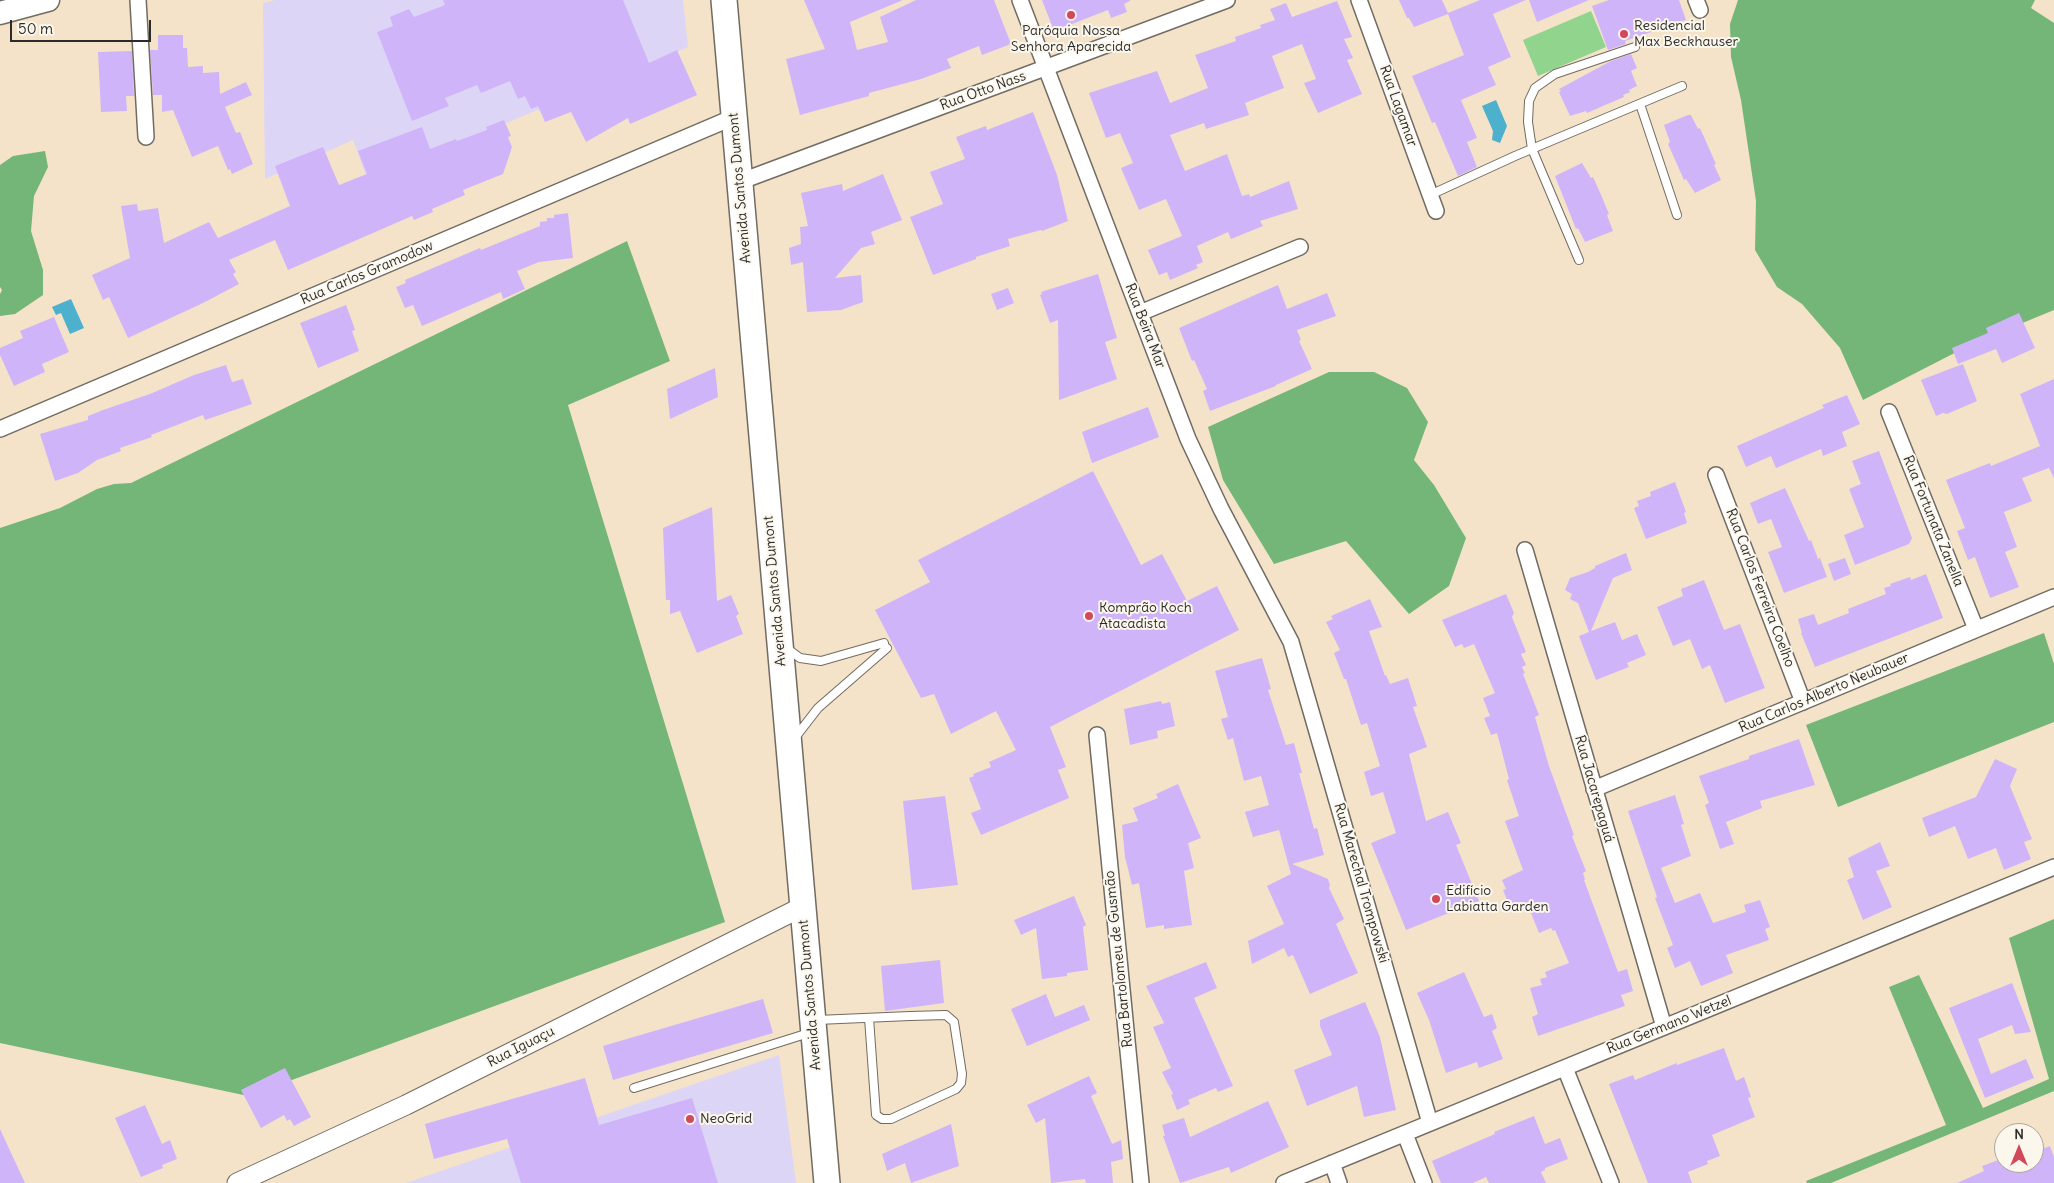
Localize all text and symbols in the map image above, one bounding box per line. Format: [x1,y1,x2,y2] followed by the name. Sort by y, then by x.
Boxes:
[1065,9,1077,21] marker: Paróquia Nossa Senhora Aparecida
[12,10,154,42] scale bar
[1634,18,1738,50] place label: Residencial Max Beckhauser
[18,19,53,38] text: 50 m
[1011,23,1131,56] place label: Paróquia Nossa Senhora Aparecida
[1618,28,1630,40] marker: Residencial Max Beckhauser
[1375,63,1421,149] street label: Rua Lagamar
[938,68,1028,114] street label: Rua Otto Nass
[725,112,755,264] street label: Avenida Santos Dumont
[298,237,436,309] street label: Rua Carlos Gramodow
[1121,281,1169,371] street label: Rua Beira Mar
[1899,453,1967,589] street label: Rua Fortunata Zanella
[1722,506,1798,670] street label: Rua Carlos Ferreira Coelho
[760,515,790,667] street label: Avenida Santos Dumont
[1099,600,1192,632] place label: Komprão Koch Atacadista
[1083,610,1095,622] marker: Komprão Koch Atacadista
[1736,649,1912,737] street label: Rua Carlos Alberto Neubauer
[1571,733,1617,845] street label: Rua Jacarepaguá
[1330,801,1392,965] street label: Rua Marechal Trompowski
[1101,870,1137,1048] street label: Rua Bartolomeu de Gusmão
[1446,883,1549,916] place label: Edifício Labiatta Garden
[1430,893,1442,905] marker: Edifício Labiatta Garden
[795,919,825,1071] street label: Avenida Santos Dumont
[1604,992,1734,1058] street label: Rua Germano Wetzel
[485,1023,557,1071] street label: Rua Iguaçu
[700,1111,752,1127] place label: NeoGrid
[684,1113,696,1125] marker: NeoGrid
[1994,1123,2044,1173] north arrow
[2014,1125,2024,1143] text: N

